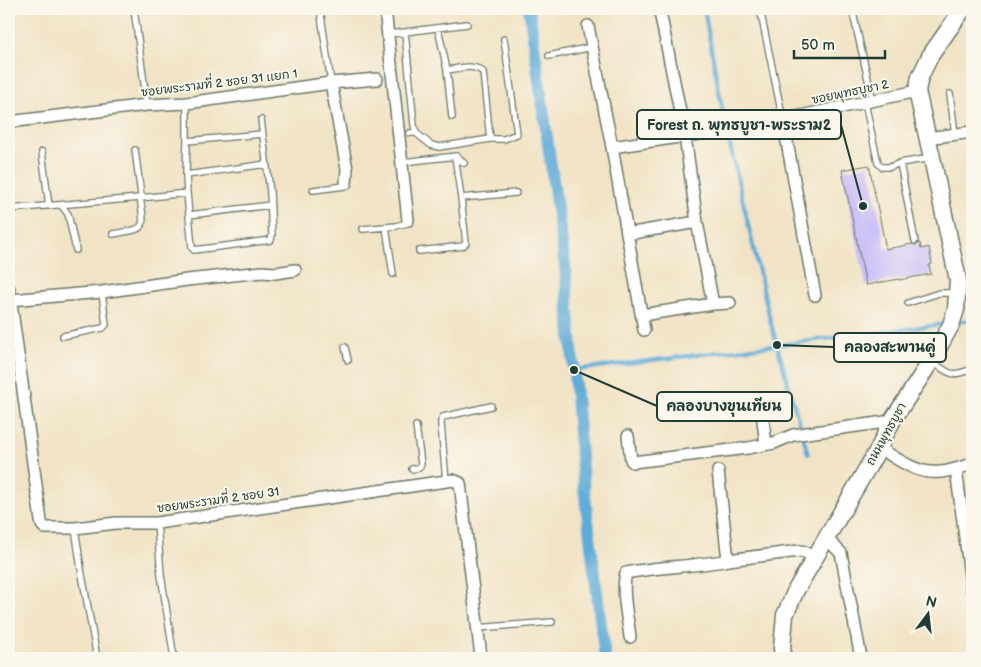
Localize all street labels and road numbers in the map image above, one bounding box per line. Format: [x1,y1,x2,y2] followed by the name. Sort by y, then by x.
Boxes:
[139,62,298,101] street label: ซอยพระรามที่ 2 ซอย 31 แยก 1
[810,77,890,109] street label: ซอยพุทธบูชา 2
[863,400,911,469] street label: ถนนพุทธบูชา
[155,481,280,517] street label: ซอยพระรามที่ 2 ซอย 31

